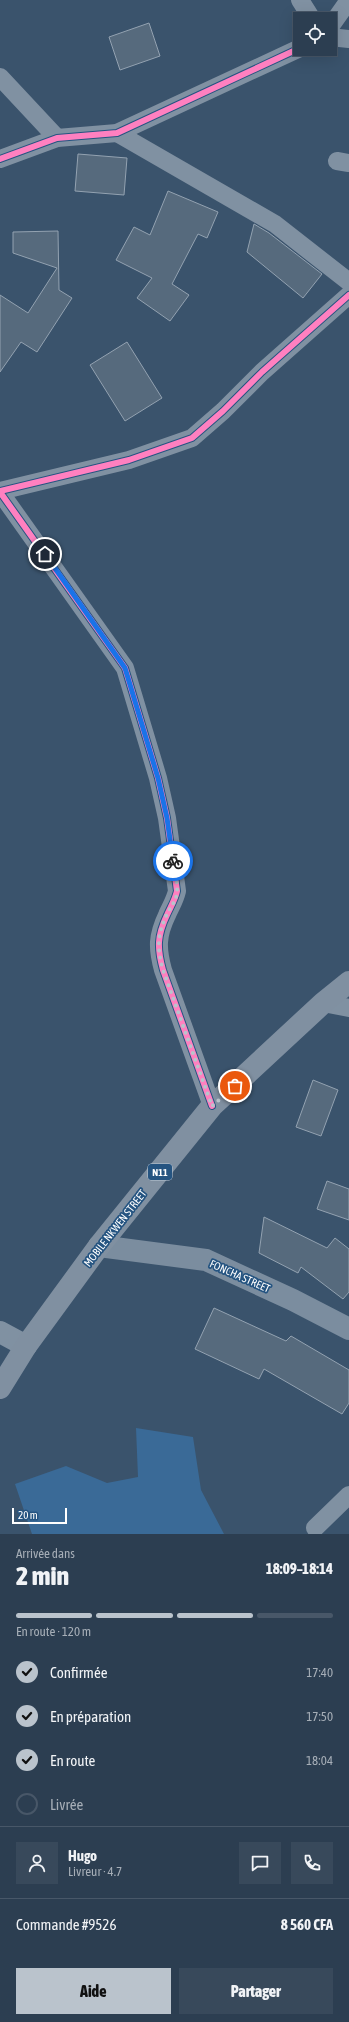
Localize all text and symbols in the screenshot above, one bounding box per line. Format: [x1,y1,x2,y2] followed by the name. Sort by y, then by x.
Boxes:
[293,12,337,56] map controls
[293,12,337,56] button: locate
[28,537,62,571] pin
[34,543,56,565] icon: home
[153,841,193,881] courier
[162,850,184,872] icon: bike
[218,1069,252,1103] pin
[224,1075,246,1097] icon: bag
[148,1164,172,1180] road number: N11
[81,1187,149,1269] street label: MOBILE NKWEN STREET
[208,1257,272,1295] street label: FONCHA STREET
[12,1506,67,1525] scale bar
[18,1509,38,1521] text: 20 m
[16,1546,75,1561] text: Arrivée dans
[266,1560,333,1577] text: 18:09–18:14
[16,1561,69,1591] text: 2 min
[16,1624,91,1639] text: En route · 120 m
[16,1661,38,1683] icon: check
[50,1664,107,1681] text: Confirmée
[306,1665,333,1680] text: 17:40
[16,1705,38,1727] icon: check
[50,1708,131,1725] text: En préparation
[306,1709,333,1724] text: 17:50
[16,1749,38,1771] icon: check
[50,1752,95,1769] text: En route
[306,1753,333,1768] text: 18:04
[50,1796,83,1813] text: Livrée
[16,1842,58,1884] button: person
[239,1842,281,1884] button: chat
[291,1842,333,1884] button: phone
[68,1847,97,1864] text: Hugo
[68,1864,122,1879] text: Livreur · 4.7
[16,1916,116,1933] text: Commande #9526
[281,1916,333,1933] text: 8 560 CFA
[16,1968,171,2014] button: Aide
[179,1968,333,2014] button: Partager

